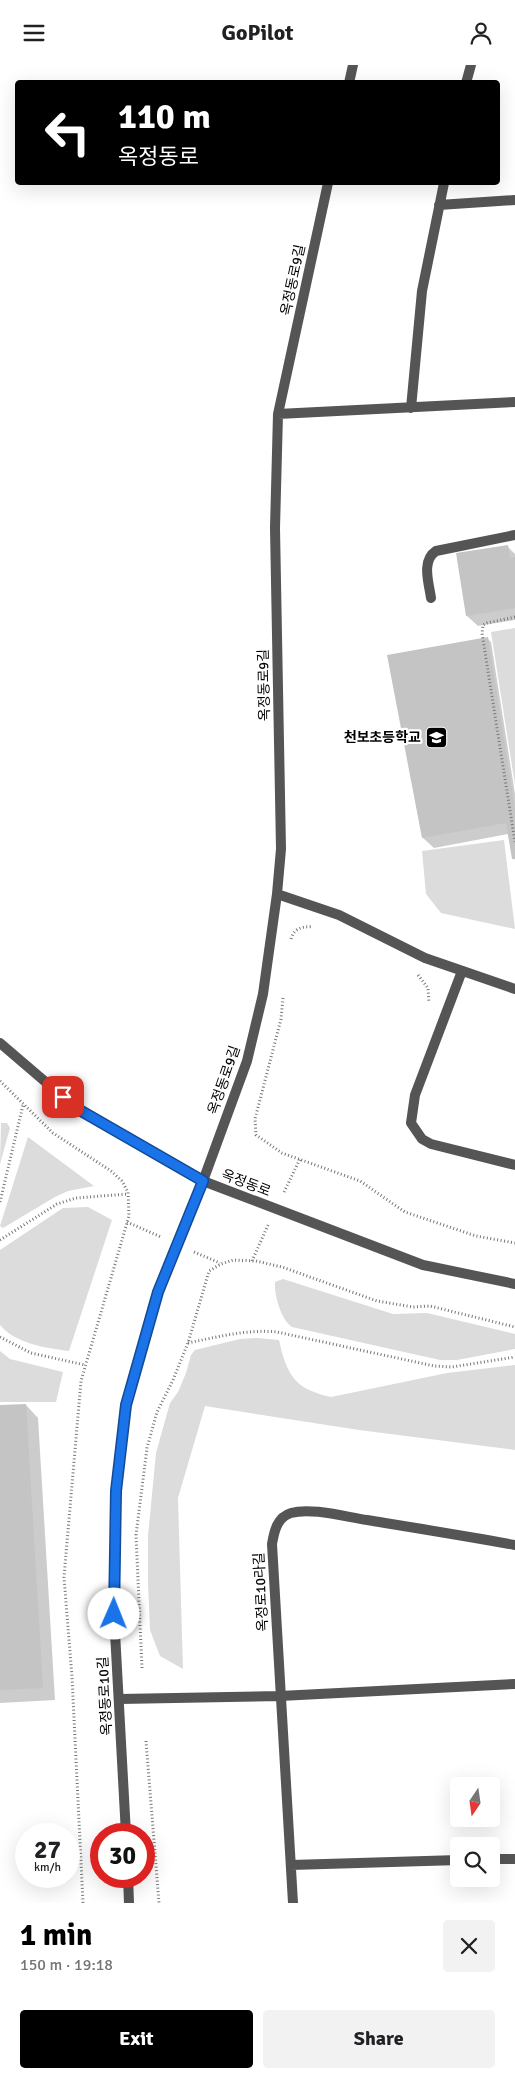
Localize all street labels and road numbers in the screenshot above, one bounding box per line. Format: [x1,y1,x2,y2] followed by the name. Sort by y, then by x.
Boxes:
[277,243,309,317] street label: 옥정동로9길
[255,649,273,721] street label: 옥정동로9길
[204,1043,244,1117] street label: 옥정동로9길
[219,1166,273,1200] street label: 옥정동로
[250,1552,272,1632] street label: 옥정로10라길
[94,1656,116,1736] street label: 옥정동로10길

